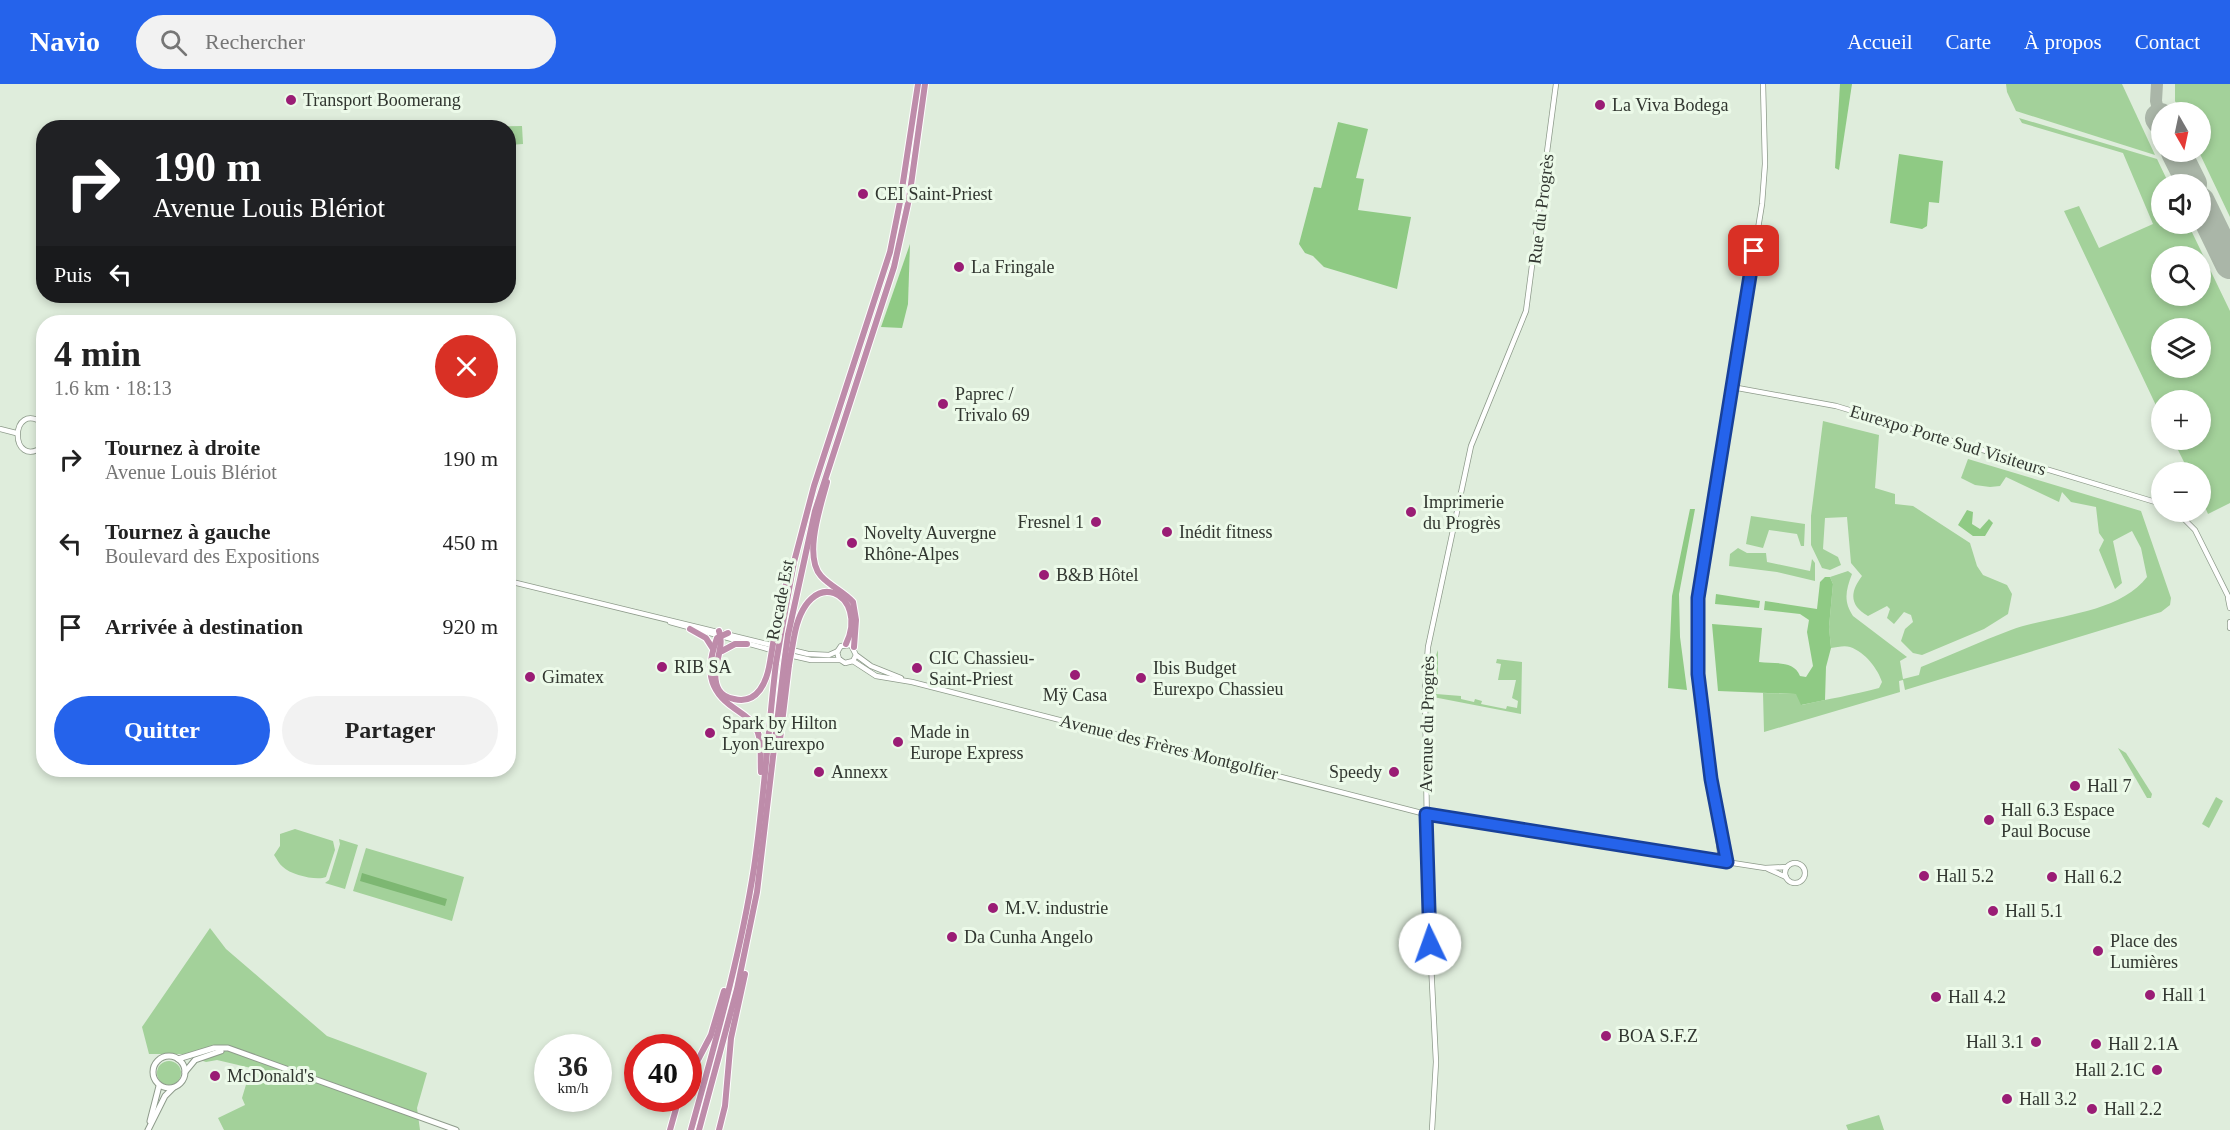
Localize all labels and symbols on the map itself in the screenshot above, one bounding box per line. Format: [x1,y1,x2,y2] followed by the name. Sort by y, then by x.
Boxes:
[303,90,461,110] place label: Transport Boomerang
[284,93,298,107] marker: Transport Boomerang
[1612,95,1729,115] place label: La Viva Bodega
[1593,98,1607,112] marker: La Viva Bodega
[2151,102,2211,162] north arrow
[1524,153,1558,265] street label: Rue du Progrès
[875,184,993,204] place label: CEI Saint-Priest
[856,187,870,201] marker: CEI Saint-Priest
[1728,225,1779,276] pin
[971,257,1054,277] place label: La Fringale
[952,260,966,274] marker: La Fringale
[955,384,1030,425] place label: Paprec / Trivalo 69
[936,397,950,411] marker: Paprec / Trivalo 69
[1847,401,2049,479] street label: Eurexpo Porte Sud Visiteurs
[1423,492,1504,533] place label: Imprimerie du Progrès
[1404,505,1418,519] marker: Imprimerie du Progrès
[1018,512,1084,532] place label: Fresnel 1
[1089,515,1103,529] marker: Fresnel 1
[1179,522,1272,542] place label: Inédit fitness
[864,523,996,564] place label: Novelty Auvergne Rhône-Alpes
[1160,525,1174,539] marker: Inédit fitness
[845,536,859,550] marker: Novelty Auvergne Rhône-Alpes
[762,558,798,642] street label: Rocade Est
[1056,565,1139,585] place label: B&B Hôtel
[1037,568,1051,582] marker: B&B Hôtel
[929,648,1035,689] place label: CIC Chassieu- Saint-Priest
[1416,656,1438,792] street label: Avenue du Progrès
[674,657,732,677] place label: RIB SA
[1153,658,1283,699] place label: Ibis Budget Eurexpo Chassieu
[655,660,669,674] marker: RIB SA
[910,661,924,675] marker: CIC Chassieu- Saint-Priest
[542,667,604,687] place label: Gimatex
[1068,668,1082,682] marker: Mÿ Casa
[523,670,537,684] marker: Gimatex
[1134,671,1148,685] marker: Ibis Budget Eurexpo Chassieu
[1043,685,1107,705] place label: Mÿ Casa
[1058,710,1280,784] street label: Avenue des Frères Montgolfier
[722,713,837,754] place label: Spark by Hilton Lyon Eurexpo
[910,722,1023,763] place label: Made in Europe Express
[703,726,717,740] marker: Spark by Hilton Lyon Eurexpo
[891,735,905,749] marker: Made in Europe Express
[831,762,888,782] place label: Annexx
[1329,762,1382,782] place label: Speedy
[812,765,826,779] marker: Annexx
[1387,765,1401,779] marker: Speedy
[2087,776,2132,796] place label: Hall 7
[2068,779,2082,793] marker: Hall 7
[2001,800,2114,841] place label: Hall 6.3 Espace Paul Bocuse
[1982,813,1996,827] marker: Hall 6.3 Espace Paul Bocuse
[1936,866,1994,886] place label: Hall 5.2
[2064,867,2122,887] place label: Hall 6.2
[1917,869,1931,883] marker: Hall 5.2
[2045,870,2059,884] marker: Hall 6.2
[1005,898,1108,918] place label: M.V. industrie
[986,901,1000,915] marker: M.V. industrie
[2005,901,2063,921] place label: Hall 5.1
[1986,904,2000,918] marker: Hall 5.1
[1398,912,1462,976] position arrow
[964,927,1093,947] place label: Da Cunha Angelo
[945,930,959,944] marker: Da Cunha Angelo
[2110,931,2178,972] place label: Place des Lumières
[2091,944,2105,958] marker: Place des Lumières
[2162,985,2207,1005] place label: Hall 1
[1948,987,2006,1007] place label: Hall 4.2
[2143,988,2157,1002] marker: Hall 1
[1929,990,1943,1004] marker: Hall 4.2
[1618,1026,1698,1046] place label: BOA S.F.Z
[1599,1029,1613,1043] marker: BOA S.F.Z
[1966,1032,2024,1052] place label: Hall 3.1
[624,1034,702,1112] speed limit sign: 40
[2108,1034,2179,1054] place label: Hall 2.1A
[2029,1035,2043,1049] marker: Hall 3.1
[2089,1037,2103,1051] marker: Hall 2.1A
[2075,1060,2145,1080] place label: Hall 2.1C
[2150,1063,2164,1077] marker: Hall 2.1C
[227,1066,314,1086] place label: McDonald's
[208,1069,222,1083] marker: McDonald's
[2019,1089,2077,1109] place label: Hall 3.2
[2000,1092,2014,1106] marker: Hall 3.2
[2104,1099,2162,1119] place label: Hall 2.2
[2085,1102,2099,1116] marker: Hall 2.2

